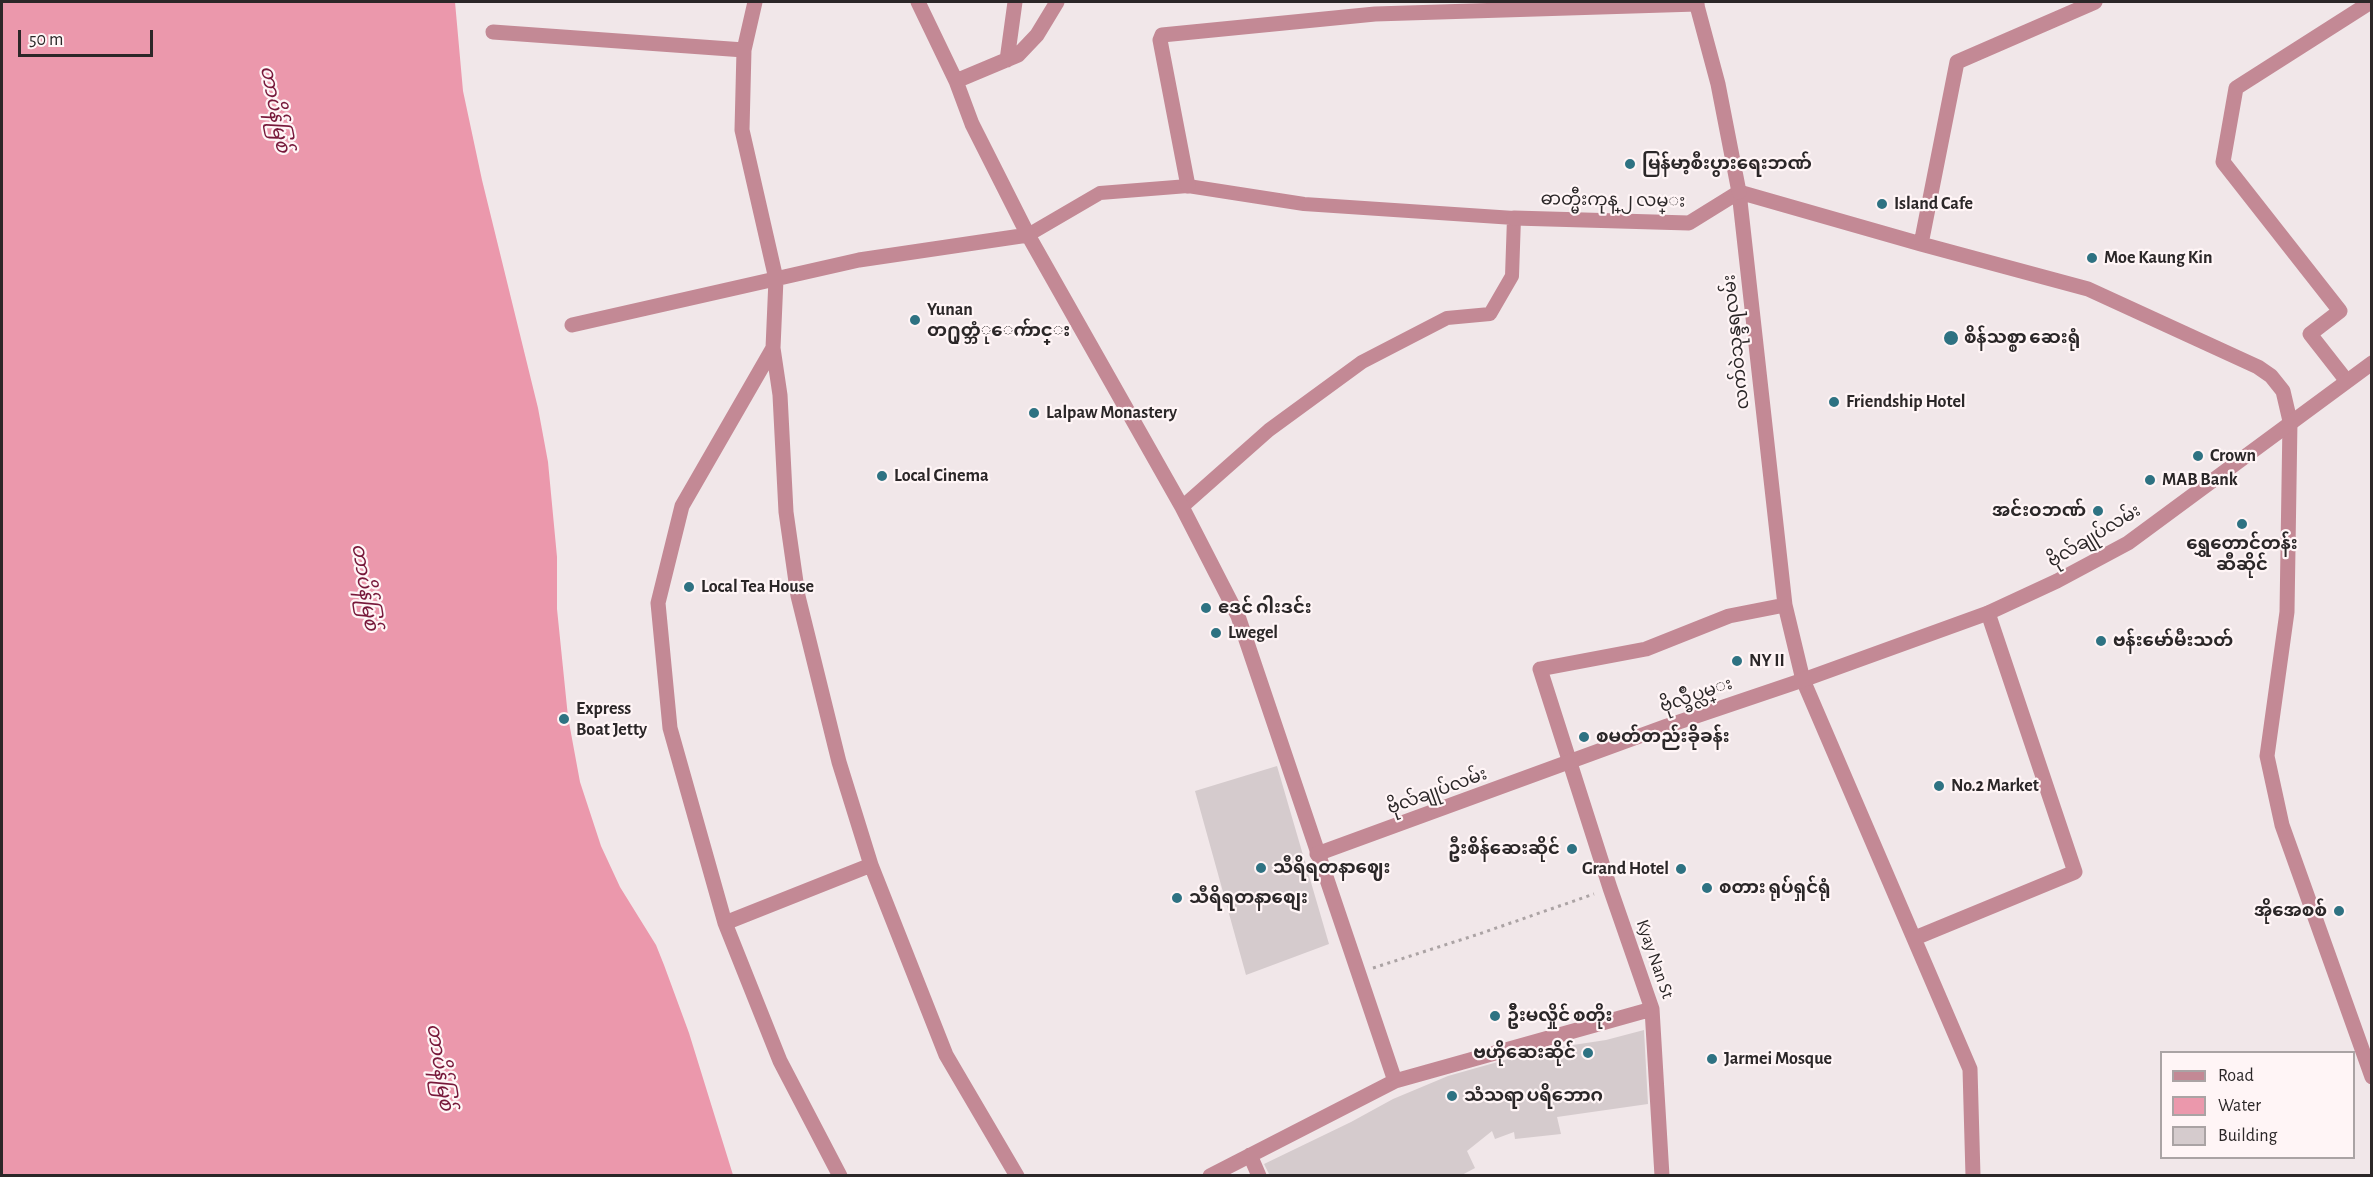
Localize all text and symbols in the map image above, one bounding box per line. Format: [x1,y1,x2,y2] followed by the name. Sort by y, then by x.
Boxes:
[21,18,156,56] scale bar
[29,31,63,49] text: 50 m
[255,63,295,155] water label: တာပိန်မြစ်
[1642,153,1812,175] place label: မြန်မာ့စီးပွားရေးဘဏ်
[1623,157,1637,171] marker: မြန်မာ့စီးပွားရေးဘဏ်
[1540,188,1686,212] street label: ဓာတ္မီးကုန္ ၂ လမ္း
[1894,193,1973,215] place label: Island Cafe
[1875,197,1889,211] marker: Island Cafe
[2104,247,2212,269] place label: Moe Kaung Kin
[2085,251,2099,265] marker: Moe Kaung Kin
[1718,274,1754,410] street label: လက်ဝဲသုန္ဒရလမ်း
[927,299,1070,342] place label: Yunan တ႐ုတ္ဘံုေက်ာင္း
[908,313,922,327] marker: Yunan တ႐ုတ္ဘံုေက်ာင္း
[1964,327,2080,349] place label: စိန်သစ္စာ ဆေးရုံ
[1942,329,1960,347] marker: စိန်သစ္စာ ဆေးရုံ
[1846,391,1966,413] place label: Friendship Hotel
[1827,395,1841,409] marker: Friendship Hotel
[1046,402,1177,424] place label: Lalpaw Monastery
[1027,406,1041,420] marker: Lalpaw Monastery
[2210,445,2256,467] place label: Crown
[2191,449,2205,463] marker: Crown
[894,465,989,487] place label: Local Cinema
[875,469,889,483] marker: Local Cinema
[2162,469,2238,491] place label: MAB Bank
[2143,473,2157,487] marker: MAB Bank
[1992,500,2086,522] place label: အင်းဝဘဏ်
[2044,500,2144,572] street label: ဗိုလ်ချုပ်လမ်း
[2091,504,2105,518] marker: အင်းဝဘဏ်
[2235,517,2249,531] marker: ရွှေတောင်တန်း ဆီဆိုင်
[2186,533,2298,576] place label: ရွှေတောင်တန်း ဆီဆိုင်
[346,542,384,632] water label: တာပိန်မြစ်
[701,576,814,598] place label: Local Tea House
[682,580,696,594] marker: Local Tea House
[1218,597,1312,619] place label: ဧဒင် ဂါးဒင်း
[1199,601,1213,615] marker: ဧဒင် ဂါးဒင်း
[1228,622,1278,644] place label: Lwegel
[1209,626,1223,640] marker: Lwegel
[2113,630,2233,652] place label: ဗန်းမော်မီးသတ်
[2094,634,2108,648] marker: ဗန်းမော်မီးသတ်
[1749,650,1785,672] place label: NY II
[1730,654,1744,668] marker: NY II
[1657,673,1735,717] street label: ဗိုလ္ခ်ဳပ္လမ္း
[576,698,647,740] place label: Express Boat Jetty
[557,712,571,726] marker: Express Boat Jetty
[1596,726,1730,748] place label: စမတ်တည်းခိုခန်း
[1577,730,1591,744] marker: စမတ်တည်းခိုခန်း
[1384,763,1490,819] street label: ဗိုလ်ချုပ်လမ်း
[1951,775,2039,797] place label: No.2 Market
[1932,779,1946,793] marker: No.2 Market
[1448,838,1560,860] place label: ဦးစိန်ဆေးဆိုင်
[1565,842,1579,856] marker: ဦးစိန်ဆေးဆိုင်
[1273,857,1390,879] place label: သီရိရတနာဈေး
[1582,858,1669,880] place label: Grand Hotel
[1254,861,1268,875] marker: သီရိရတနာဈေး
[1674,862,1688,876] marker: Grand Hotel
[1719,877,1831,899] place label: စတား ရုပ်ရှင်ရုံ
[1700,881,1714,895] marker: စတား ရုပ်ရှင်ရုံ
[1189,887,1308,909] place label: သီရိရတနာစျေး
[1170,891,1184,905] marker: သီရိရတနာစျေး
[2254,900,2327,922] place label: အိုအေစစ်
[2332,904,2346,918] marker: အိုအေစစ်
[1631,917,1679,1001] street label: Kyay Nan St
[1507,1005,1612,1027] place label: ဦီးမလှိုင် စတိုး
[1488,1009,1502,1023] marker: ဦီးမလှိုင် စတိုး
[421,1022,459,1112] water label: တာပိန်မြစ်
[1473,1042,1576,1064] place label: ဗဟိုဆေးဆိုင်
[1581,1046,1595,1060] marker: ဗဟိုဆေးဆိုင်
[1724,1048,1832,1070] place label: Jarmei Mosque
[2160,1051,2355,1159] legend
[1705,1052,1719,1066] marker: Jarmei Mosque
[2218,1067,2254,1085] text: Road
[1464,1085,1603,1107] place label: သံသရာ ပရိဘောဂ
[1445,1089,1459,1103] marker: သံသရာ ပရိဘောဂ
[2218,1097,2261,1115] text: Water
[2218,1127,2277,1145] text: Building

